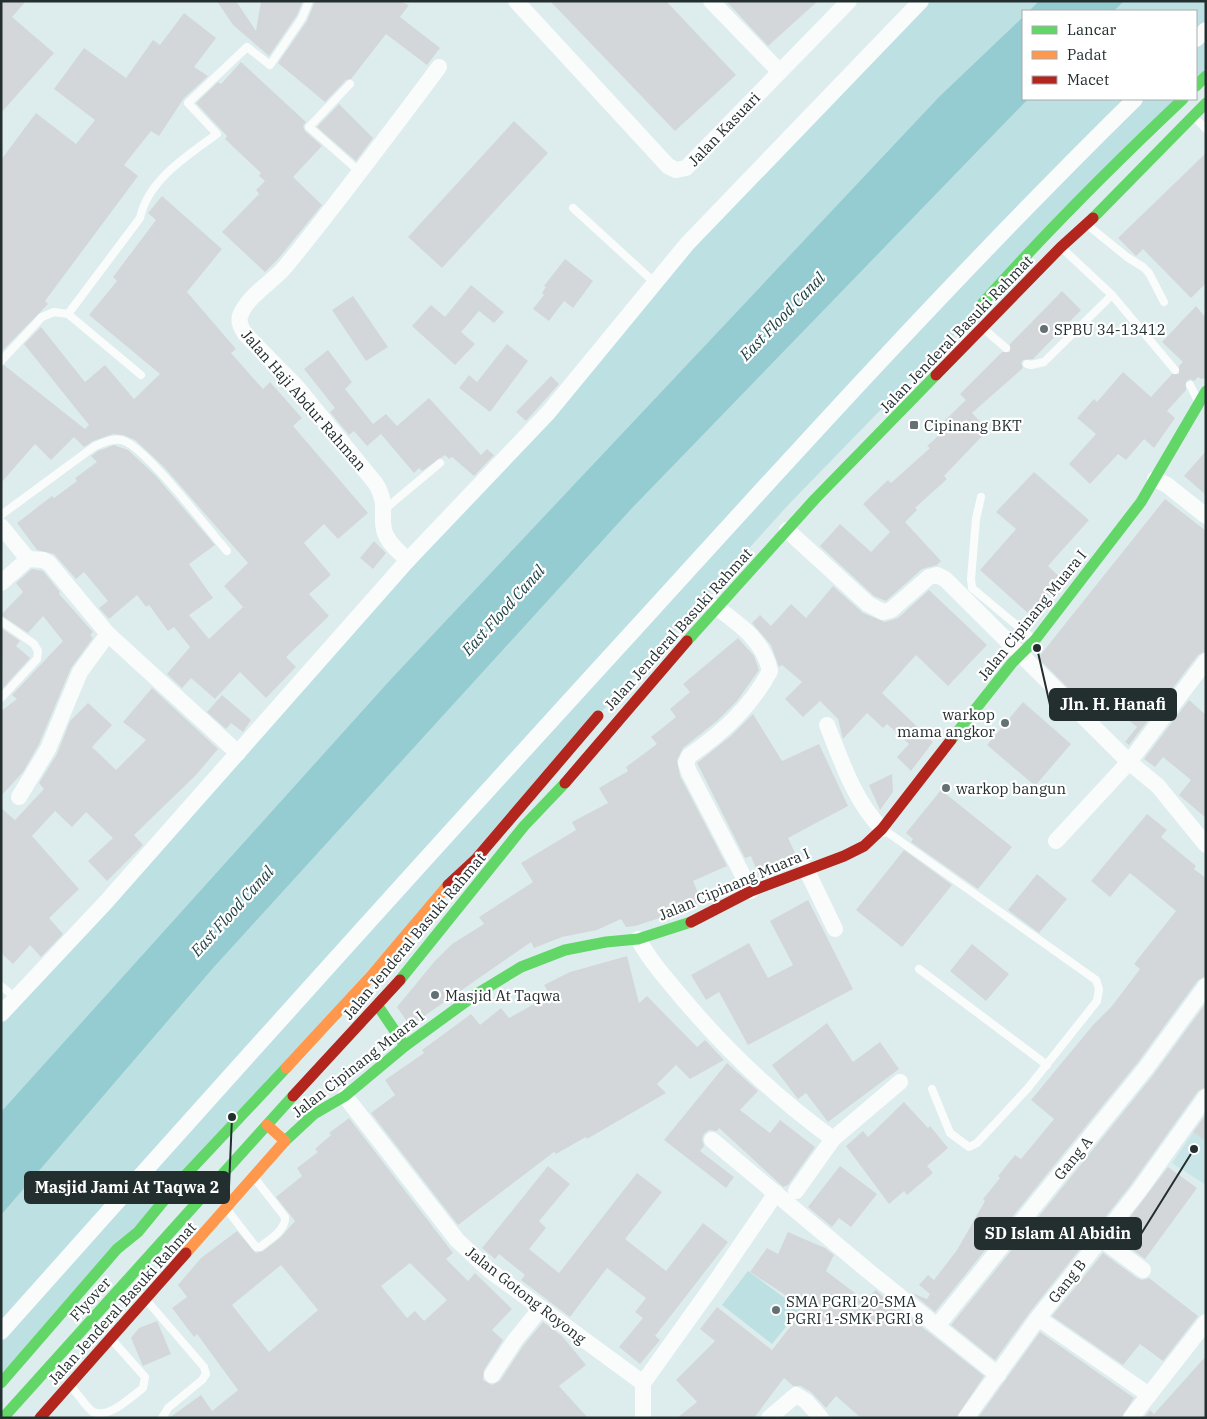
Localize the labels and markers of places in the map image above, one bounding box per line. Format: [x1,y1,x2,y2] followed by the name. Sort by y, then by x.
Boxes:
[1054,320,1166,339] place label: SPBU 34-13412
[1038,323,1050,335] marker: SPBU 34-13412
[924,416,1022,435] place label: Cipinang BKT
[908,419,920,431] marker: Cipinang BKT
[1050,689,1176,720] callout: Jln. H. Hanafi
[897,705,995,741] place label: warkop mama angkor
[999,717,1011,729] marker: warkop mama angkor
[956,779,1066,798] place label: warkop bangun
[940,782,952,794] marker: warkop bangun
[445,986,560,1005] place label: Masjid At Taqwa
[429,989,441,1001] marker: Masjid At Taqwa
[25,1172,229,1203] callout: Masjid Jami At Taqwa 2
[975,1218,1141,1249] callout: SD Islam Al Abidin
[786,1292,923,1328] place label: SMA PGRI 20-SMA PGRI 1-SMK PGRI 8
[770,1304,782,1316] marker: SMA PGRI 20-SMA PGRI 1-SMK PGRI 8

